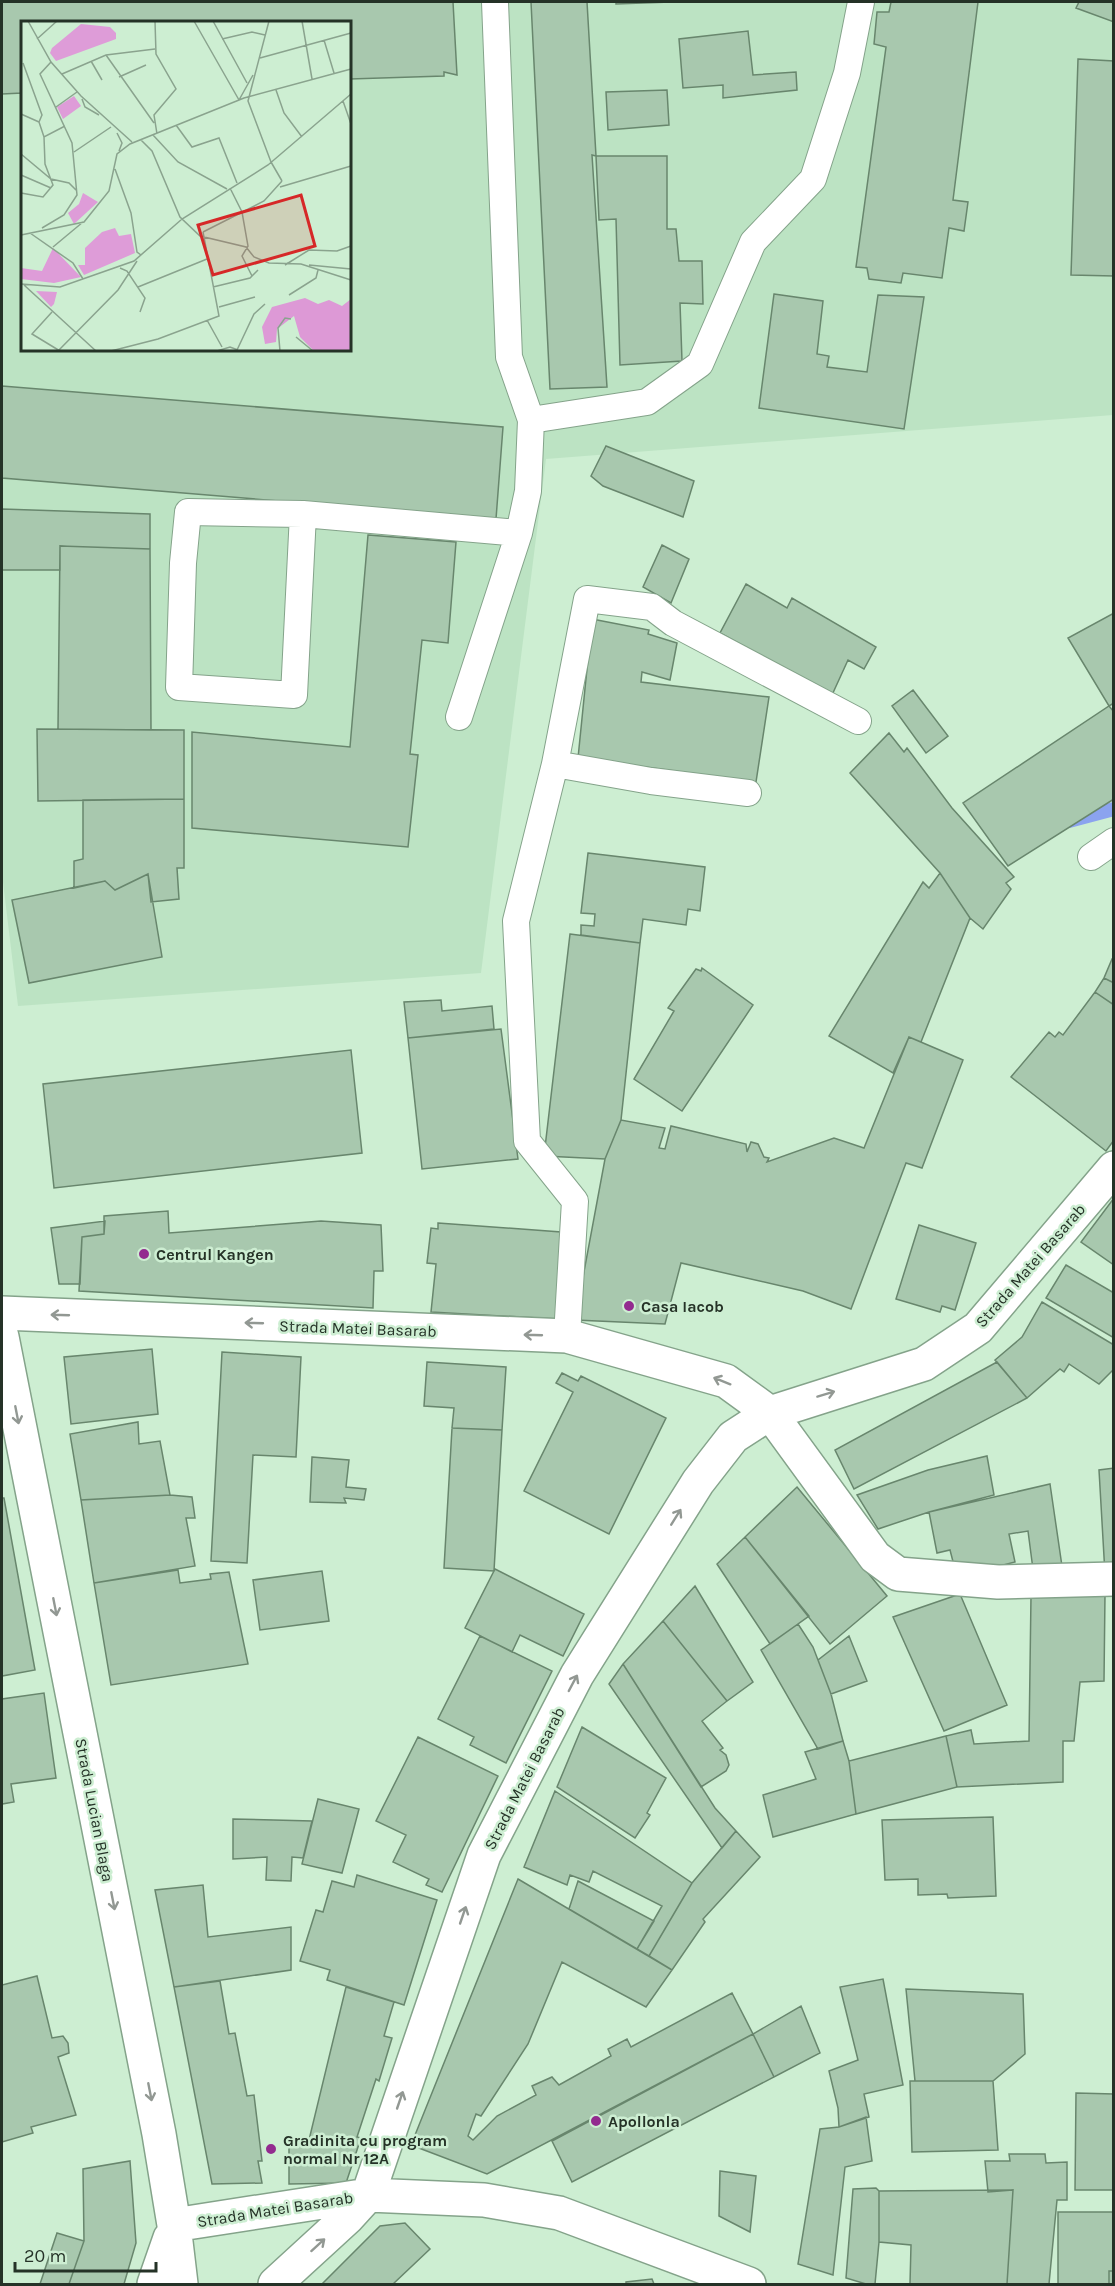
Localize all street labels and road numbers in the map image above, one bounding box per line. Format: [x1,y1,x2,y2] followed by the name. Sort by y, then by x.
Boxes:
[972,1200,1089,1331] street label: Strada Matei Basarab
[279,1316,437,1341] street label: Strada Matei Basarab
[480,1704,569,1853] street label: Strada Matei Basarab
[71,1737,118,1884] street label: Strada Lucian Blaga
[196,2188,354,2231] street label: Strada Matei Basarab

